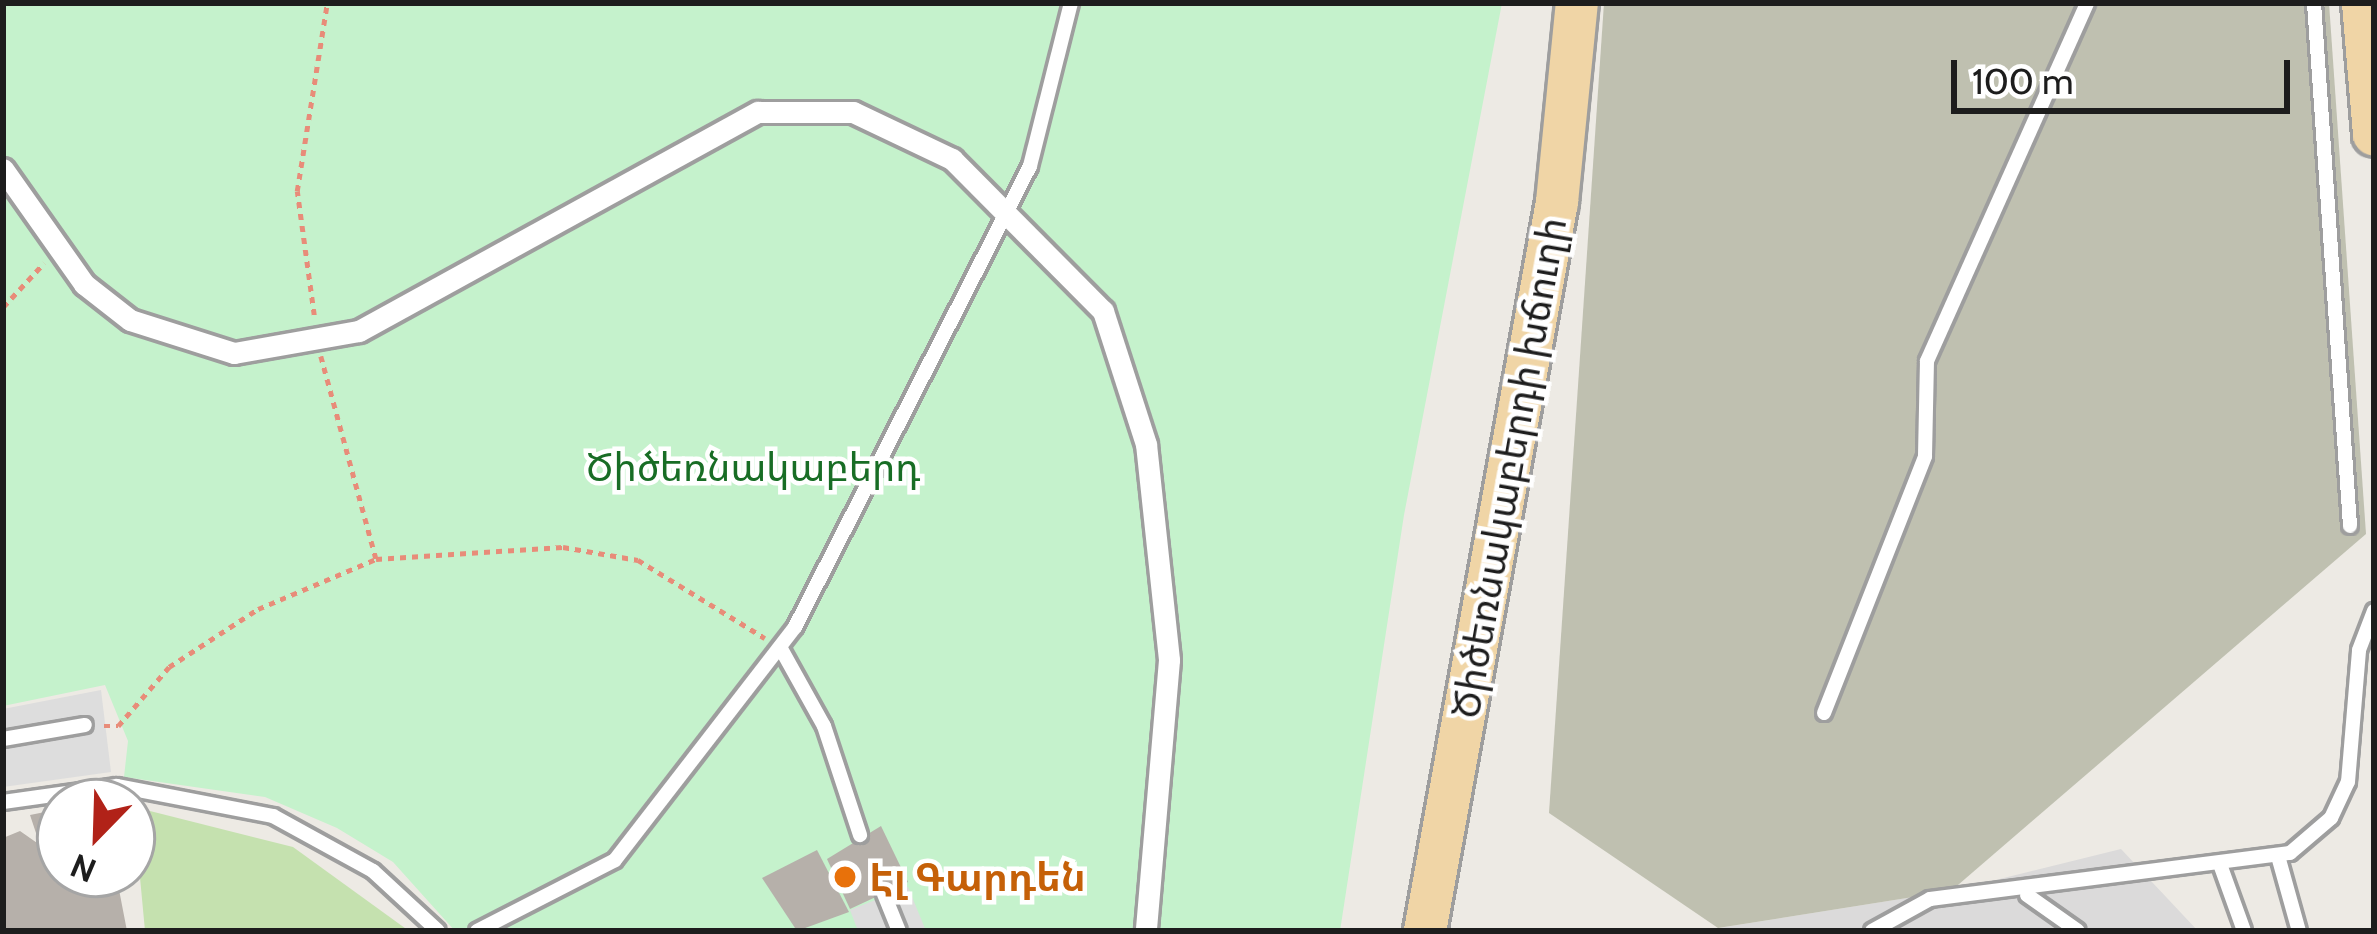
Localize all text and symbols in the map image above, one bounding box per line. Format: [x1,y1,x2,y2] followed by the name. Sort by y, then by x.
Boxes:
[1957,36,2296,110] scale bar
[1972,59,2074,103] text: 100 m
[1442,214,1576,722] street label: Ծիծեռնակաբերդի խճուղի
[586,444,920,490] park label: Ծիծեռնակաբերդ
[36,778,156,898] north arrow
[65,845,102,891] text: N
[869,854,1086,900] place label: Էլ Գարդեն
[832,864,858,890] marker: Էլ Գարդեն

